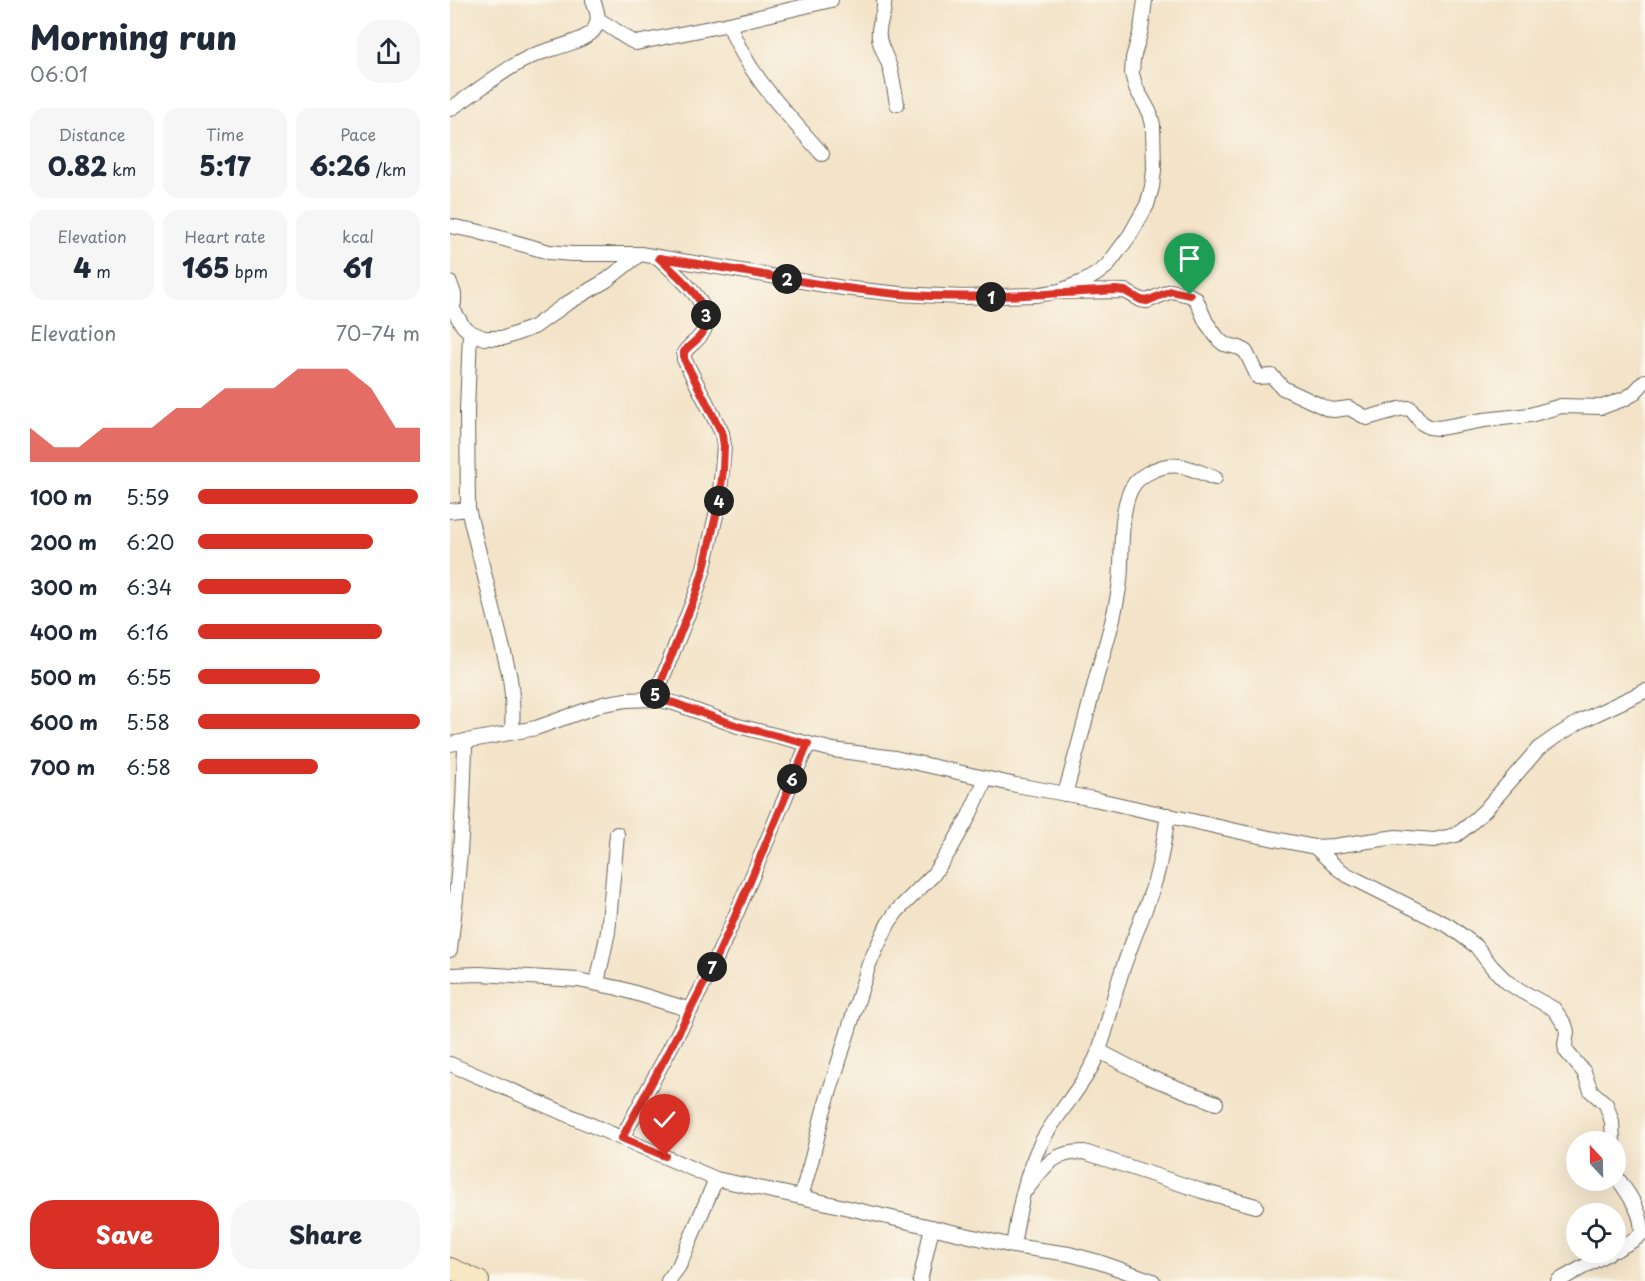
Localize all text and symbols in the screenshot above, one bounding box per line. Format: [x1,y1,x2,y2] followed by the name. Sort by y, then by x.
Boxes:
[30,11,237,61] text: Morning run
[357,20,420,83] button: share
[30,59,88,89] text: 06:01
[58,122,126,146] text: Distance
[206,122,244,146] text: Time
[340,122,376,146] text: Pace
[48,146,107,185] text: 0.82
[199,146,251,185] text: 5:17
[310,146,371,185] text: 6:26
[107,157,136,181] text: km
[371,157,406,181] text: /km
[57,224,127,248] text: Elevation
[185,224,265,248] text: Heart rate
[342,224,374,248] text: kcal
[1164,233,1215,295] pin
[1173,242,1206,275] icon: arrive
[73,248,91,287] text: 4
[182,248,230,287] text: 165
[343,248,373,287] text: 61
[91,259,111,283] text: m
[230,259,268,283] text: bpm
[772,264,802,294] pin: 2
[781,267,793,291] text: 2
[976,282,1006,312] pin: 1
[987,285,995,309] text: 1
[691,300,721,330] pin: 3
[701,303,711,327] text: 3
[30,318,116,348] text: Elevation
[336,318,420,348] text: 70–74 m
[30,482,92,512] text: 100 m
[126,482,170,512] text: 5:59
[704,486,734,516] pin: 4
[714,489,724,513] text: 4
[30,527,97,557] text: 200 m
[126,527,174,557] text: 6:20
[30,572,98,602] text: 300 m
[126,572,172,602] text: 6:34
[30,617,98,647] text: 400 m
[126,617,169,647] text: 6:16
[30,662,97,692] text: 500 m
[126,662,171,692] text: 6:55
[640,679,670,709] pin: 5
[650,682,660,706] text: 5
[30,707,98,737] text: 600 m
[126,707,170,737] text: 5:58
[30,752,95,782] text: 700 m
[126,752,171,782] text: 6:58
[777,764,807,794] pin: 6
[786,767,798,791] text: 6
[697,952,727,982] pin: 7
[707,955,717,979] text: 7
[639,1094,690,1156] pin
[648,1103,681,1136] icon: check
[1566,1131,1626,1191] north arrow
[1566,1131,1626,1263] map controls
[30,1200,219,1269] button: Save
[231,1200,420,1269] button: Share
[1566,1203,1626,1263] button: locate

